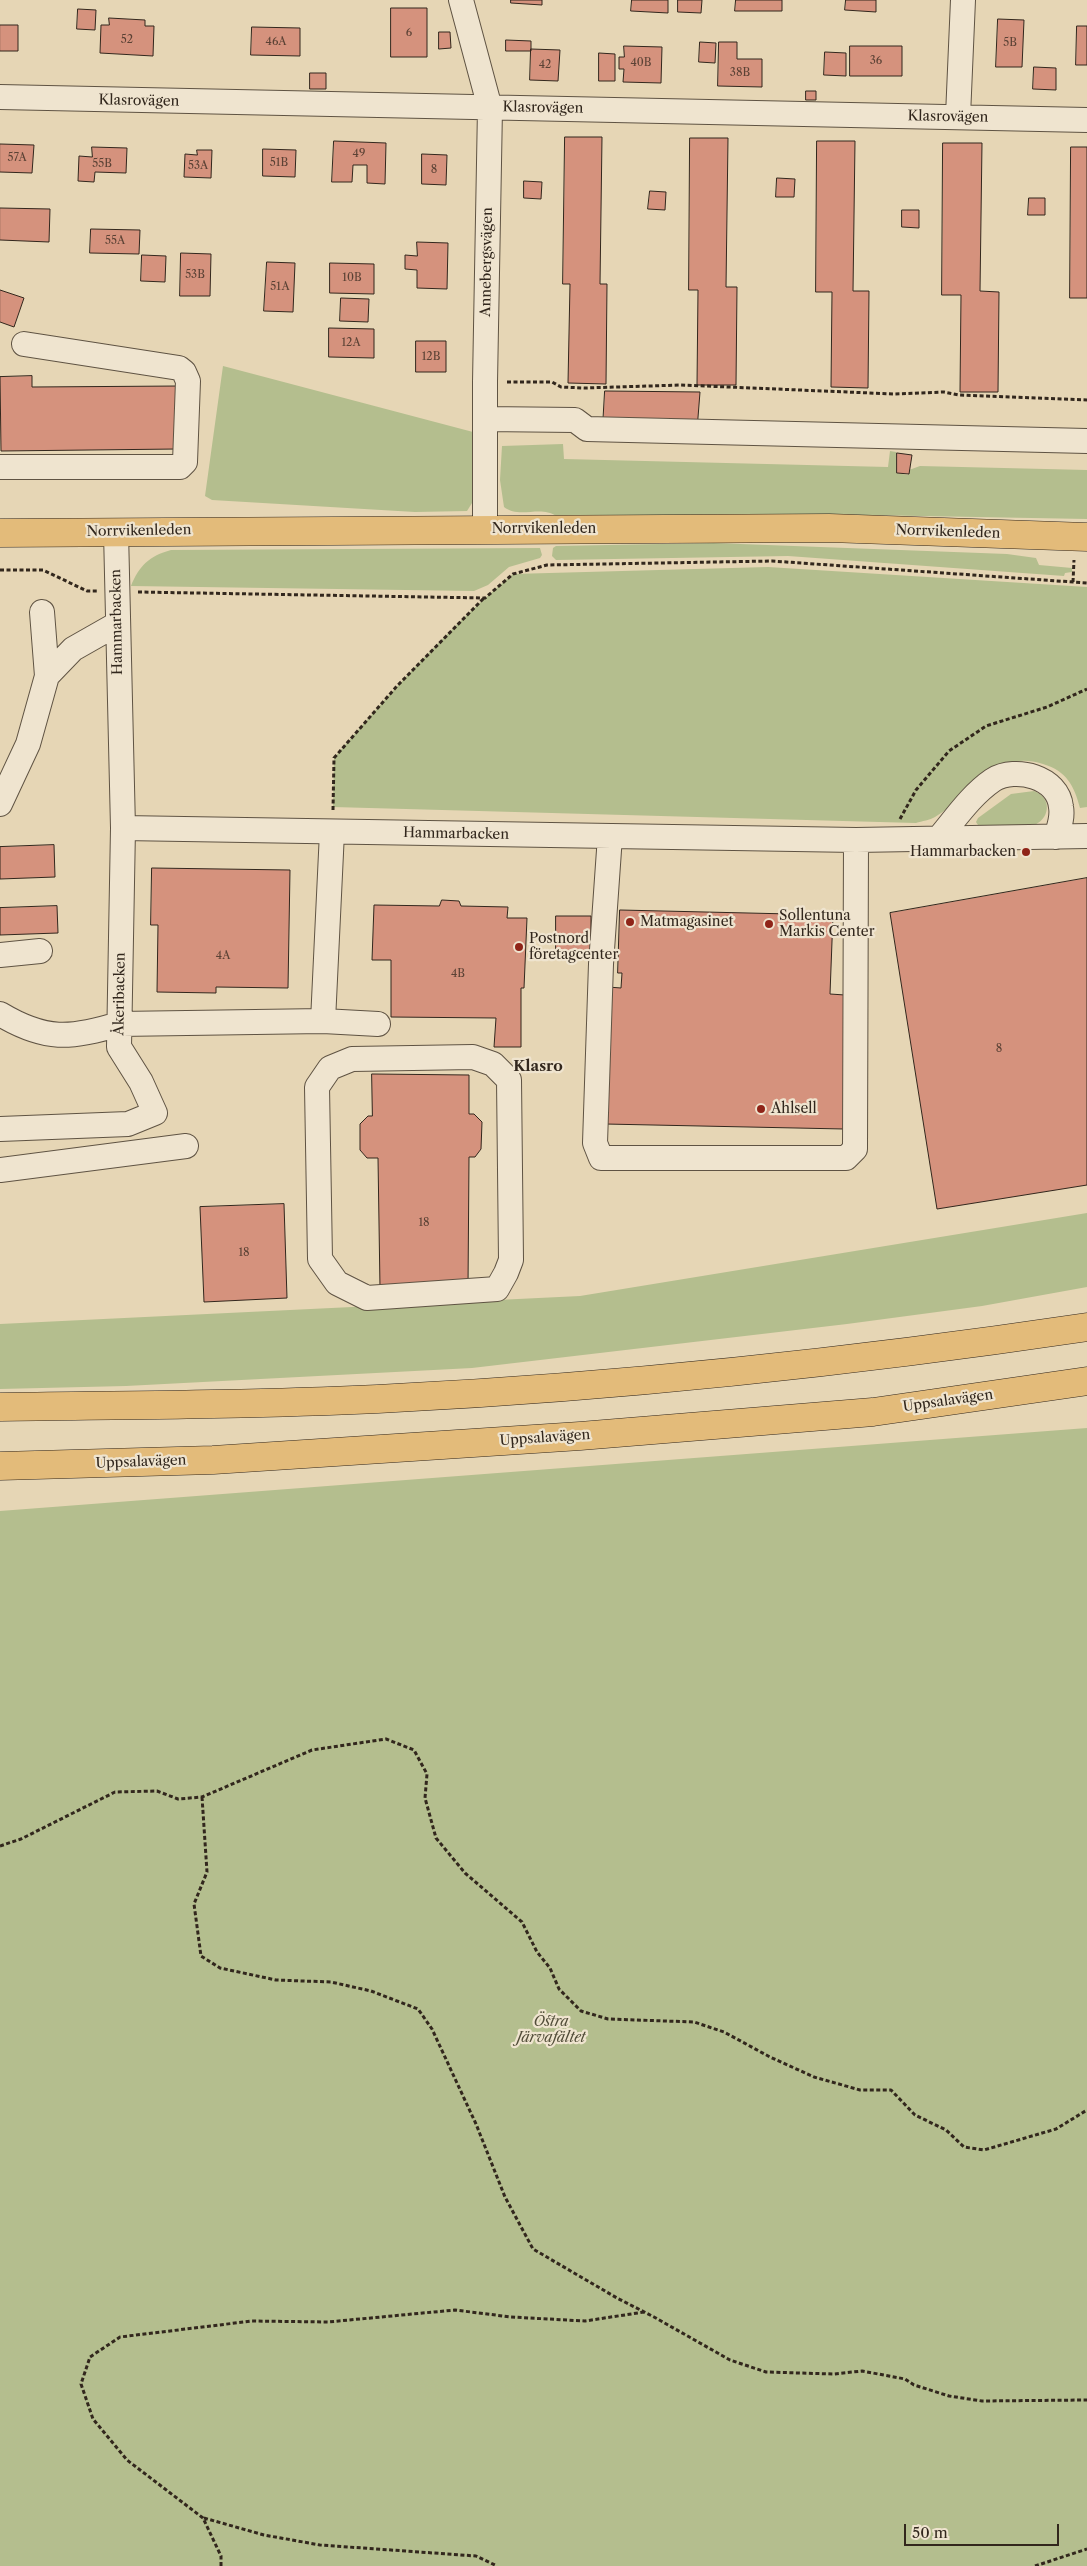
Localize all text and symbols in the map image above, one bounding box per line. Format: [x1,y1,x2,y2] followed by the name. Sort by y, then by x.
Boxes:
[406,26,412,40] house number: 6
[121,33,133,47] house number: 52
[266,35,286,49] house number: 46A
[1003,36,1017,50] house number: 5B
[870,54,882,68] house number: 36
[630,56,652,70] house number: 40B
[539,58,551,72] house number: 42
[730,66,750,80] house number: 38B
[98,92,180,110] street label: Klasrovägen
[502,99,584,117] street label: Klasrovägen
[907,108,989,126] street label: Klasrovägen
[353,147,365,161] house number: 49
[7,151,27,165] house number: 57A
[270,156,288,170] house number: 51B
[92,157,112,171] house number: 55B
[188,159,208,173] house number: 53A
[431,163,437,177] house number: 8
[478,207,496,317] street label: Annebergsvägen
[105,234,125,248] house number: 55A
[185,268,205,282] house number: 53B
[342,271,362,285] house number: 10B
[270,280,290,294] house number: 51A
[341,336,361,350] house number: 12A
[422,350,440,364] house number: 12B
[492,521,596,537] street label: Norrvikenleden
[87,522,191,540] street label: Norrvikenleden
[895,522,1001,542] street label: Norrvikenleden
[108,569,126,675] street label: Hammarbacken
[403,825,509,843] street label: Hammarbacken
[910,844,1016,860] place label: Hammarbacken
[1020,846,1032,858] marker: Hammarbacken
[779,908,875,940] place label: Sollentuna Markis Center
[640,914,733,930] place label: Matmagasinet
[624,916,636,928] marker: Matmagasinet
[763,918,775,930] marker: Sollentuna Markis Center
[529,931,618,964] place label: Postnord företagcenter
[513,941,525,953] marker: Postnord företagcenter
[216,949,230,963] house number: 4A
[111,952,129,1036] street label: Åkeribacken
[451,967,465,981] house number: 4B
[996,1042,1002,1056] house number: 8
[513,1058,563,1076] district label: Klasro
[771,1101,817,1117] place label: Ahlsell
[755,1103,767,1115] marker: Ahlsell
[418,1216,430,1230] house number: 18
[238,1246,250,1260] house number: 18
[902,1386,994,1416] street label: Uppsalavägen
[499,1426,591,1450] street label: Uppsalavägen
[95,1452,187,1472] street label: Uppsalavägen
[516,2014,586,2046] park label: Östra Järvafältet
[907,2514,1062,2546] scale bar
[912,2523,948,2542] text: 50 m

